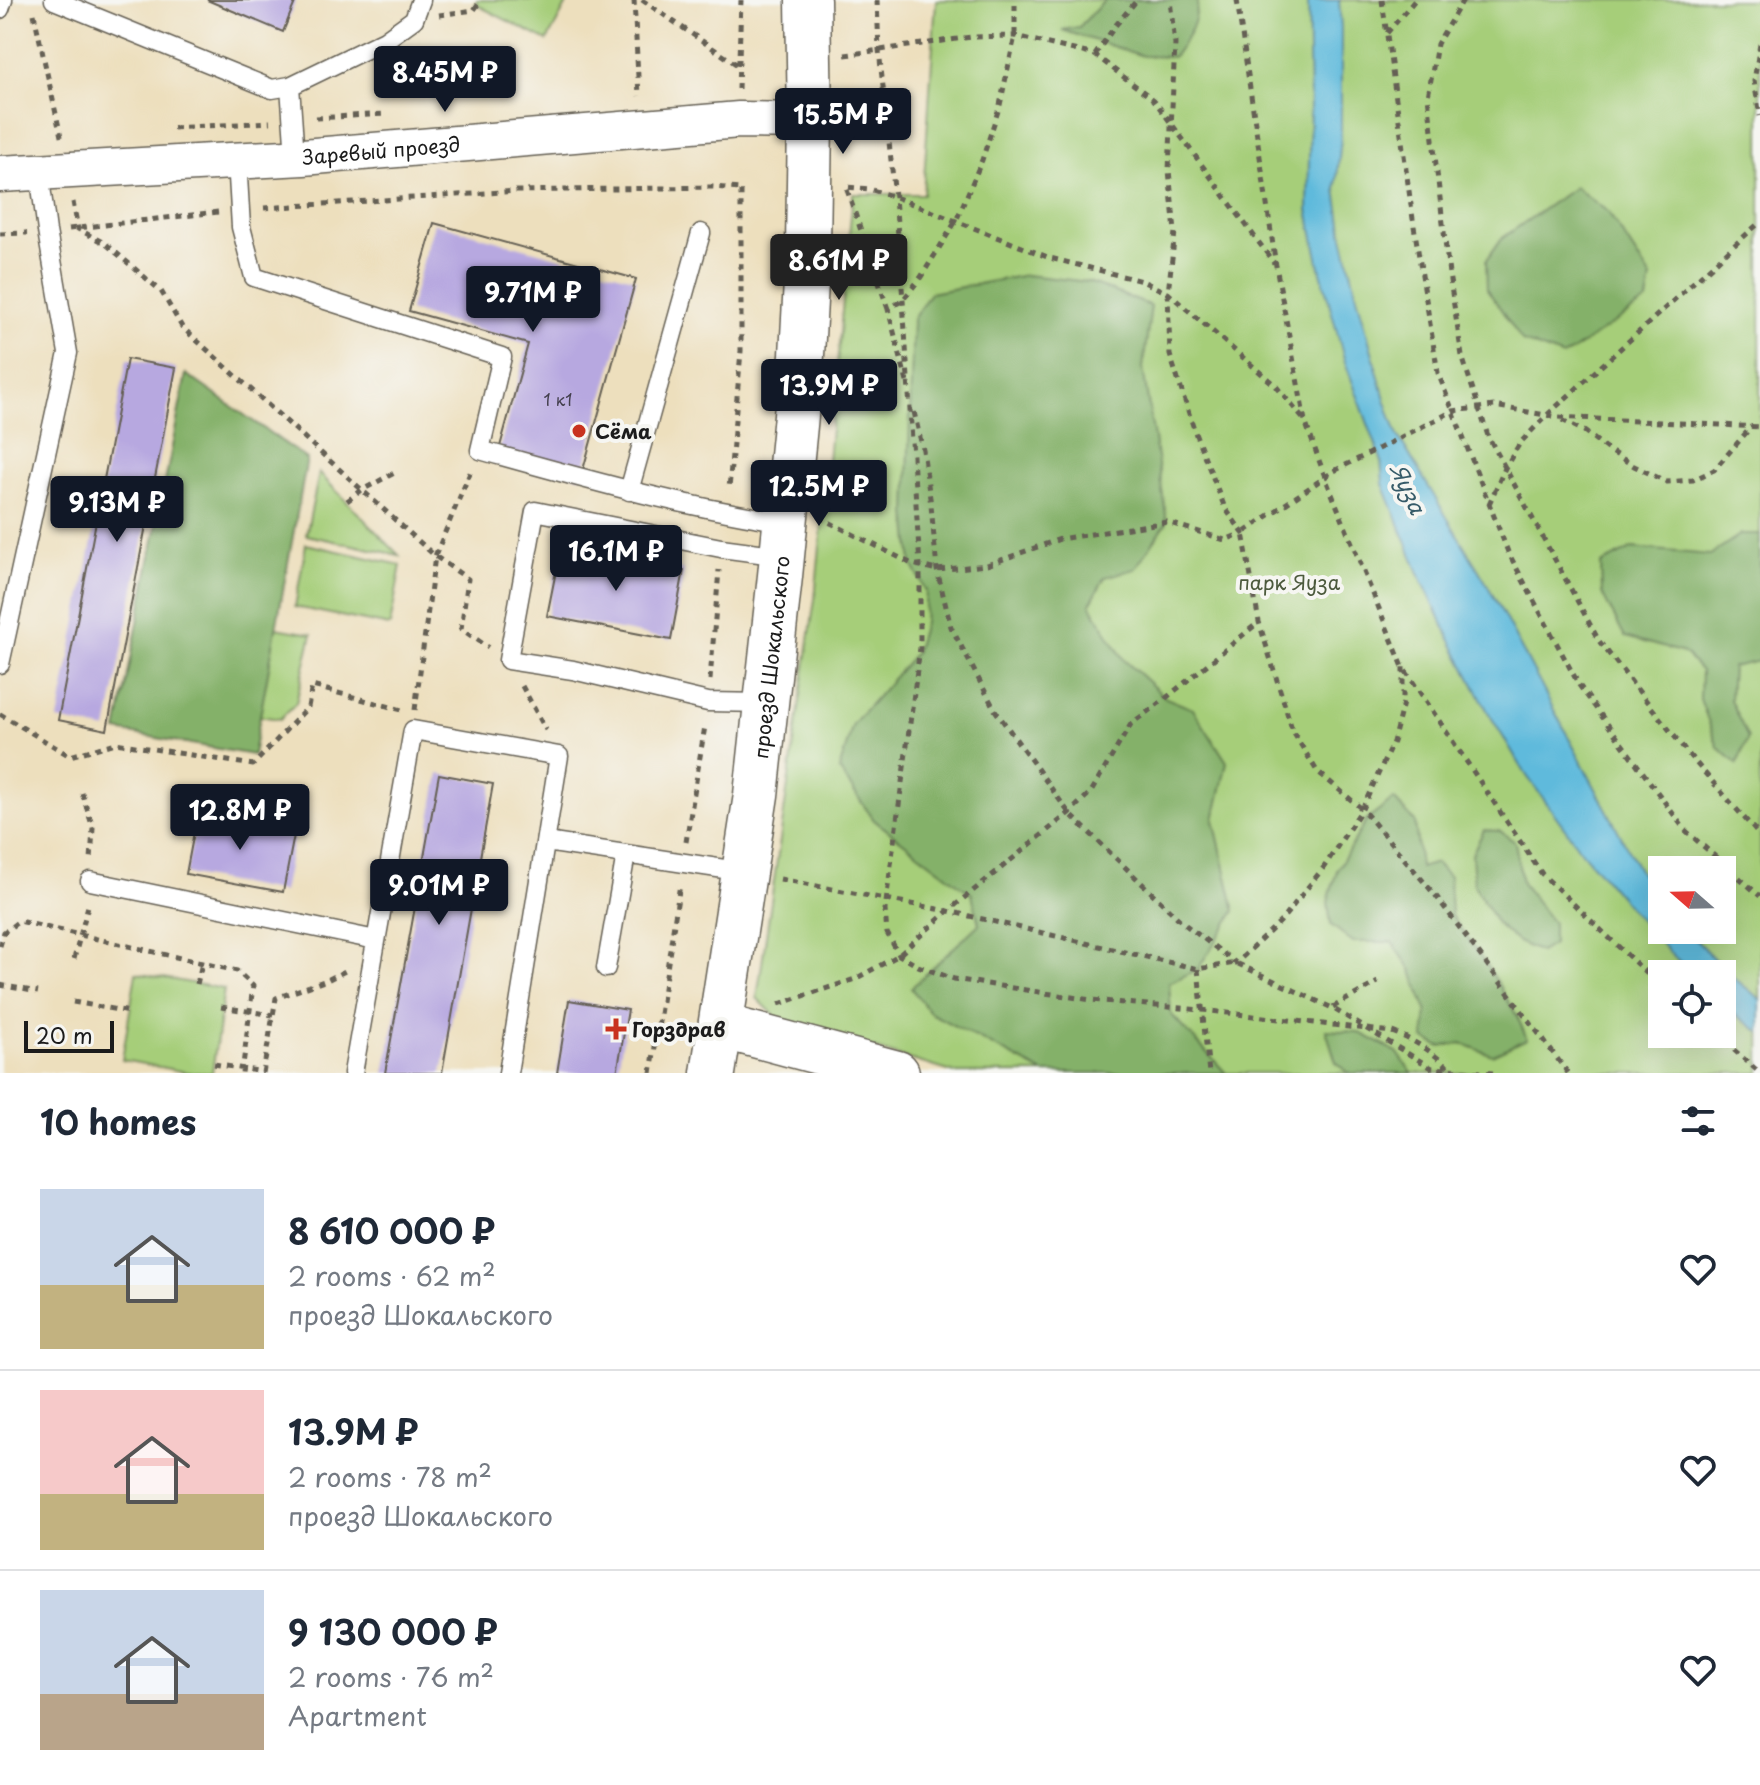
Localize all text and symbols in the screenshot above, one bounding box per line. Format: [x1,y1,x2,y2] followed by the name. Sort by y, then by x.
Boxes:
[371,46,519,114] pin: 8.45M ₽
[392,52,498,91] text: 8.45M ₽
[769,88,917,156] pin: 15.5M ₽
[793,94,893,133] text: 15.5M ₽
[301,129,461,172] street label: Заревый проезд
[765,234,913,302] pin: 8.61M ₽
[788,240,890,279] text: 8.61M ₽
[459,266,607,334] pin: 9.71M ₽
[484,272,582,311] text: 9.71M ₽
[755,359,903,427] pin: 13.9M ₽
[779,365,879,404] text: 13.9M ₽
[543,387,573,411] house number: 1 к1
[595,416,652,446] place label: Сёма
[570,422,588,440] marker: Сёма
[1383,457,1436,520] water label: Яуза
[745,460,893,528] pin: 12.5M ₽
[769,466,869,505] text: 12.5M ₽
[43,476,191,544] pin: 9.13M ₽
[68,482,166,521] text: 9.13M ₽
[542,525,690,593] pin: 16.1M ₽
[568,531,664,570] text: 16.1M ₽
[745,554,797,760] street label: проезд Шокальского
[1238,567,1341,597] park label: парк Яуза
[166,784,314,852] pin: 12.8M ₽
[188,790,292,829] text: 12.8M ₽
[1648,856,1736,944] north arrow
[1648,856,1736,1048] map controls
[365,859,513,927] pin: 9.01M ₽
[388,865,490,904] text: 9.01M ₽
[1648,960,1736,1048] button: locate
[632,1014,726,1044] place label: Горздрав
[24,1017,114,1053] scale bar
[36,1018,93,1051] text: 20 m
[607,1020,625,1038] marker: Горздрав
[40,1095,196,1147] text: 10 homes
[1676,1099,1720,1143] icon: filters
[288,1204,495,1256] text: 8 610 000 ₽
[104,1221,200,1317] icon: home
[1676,1247,1720,1291] icon: heart
[288,1256,496,1295] text: 2 rooms · 62 m²
[288,1295,553,1334] text: проезд Шокальского
[288,1405,418,1457] text: 13.9M ₽
[104,1422,200,1518] icon: home
[1676,1448,1720,1492] icon: heart
[288,1457,492,1496] text: 2 rooms · 78 m²
[288,1496,553,1535] text: проезд Шокальского
[288,1605,498,1657] text: 9 130 000 ₽
[104,1622,200,1718] icon: home
[1676,1648,1720,1692] icon: heart
[288,1657,494,1696] text: 2 rooms · 76 m²
[288,1696,427,1735] text: Apartment

